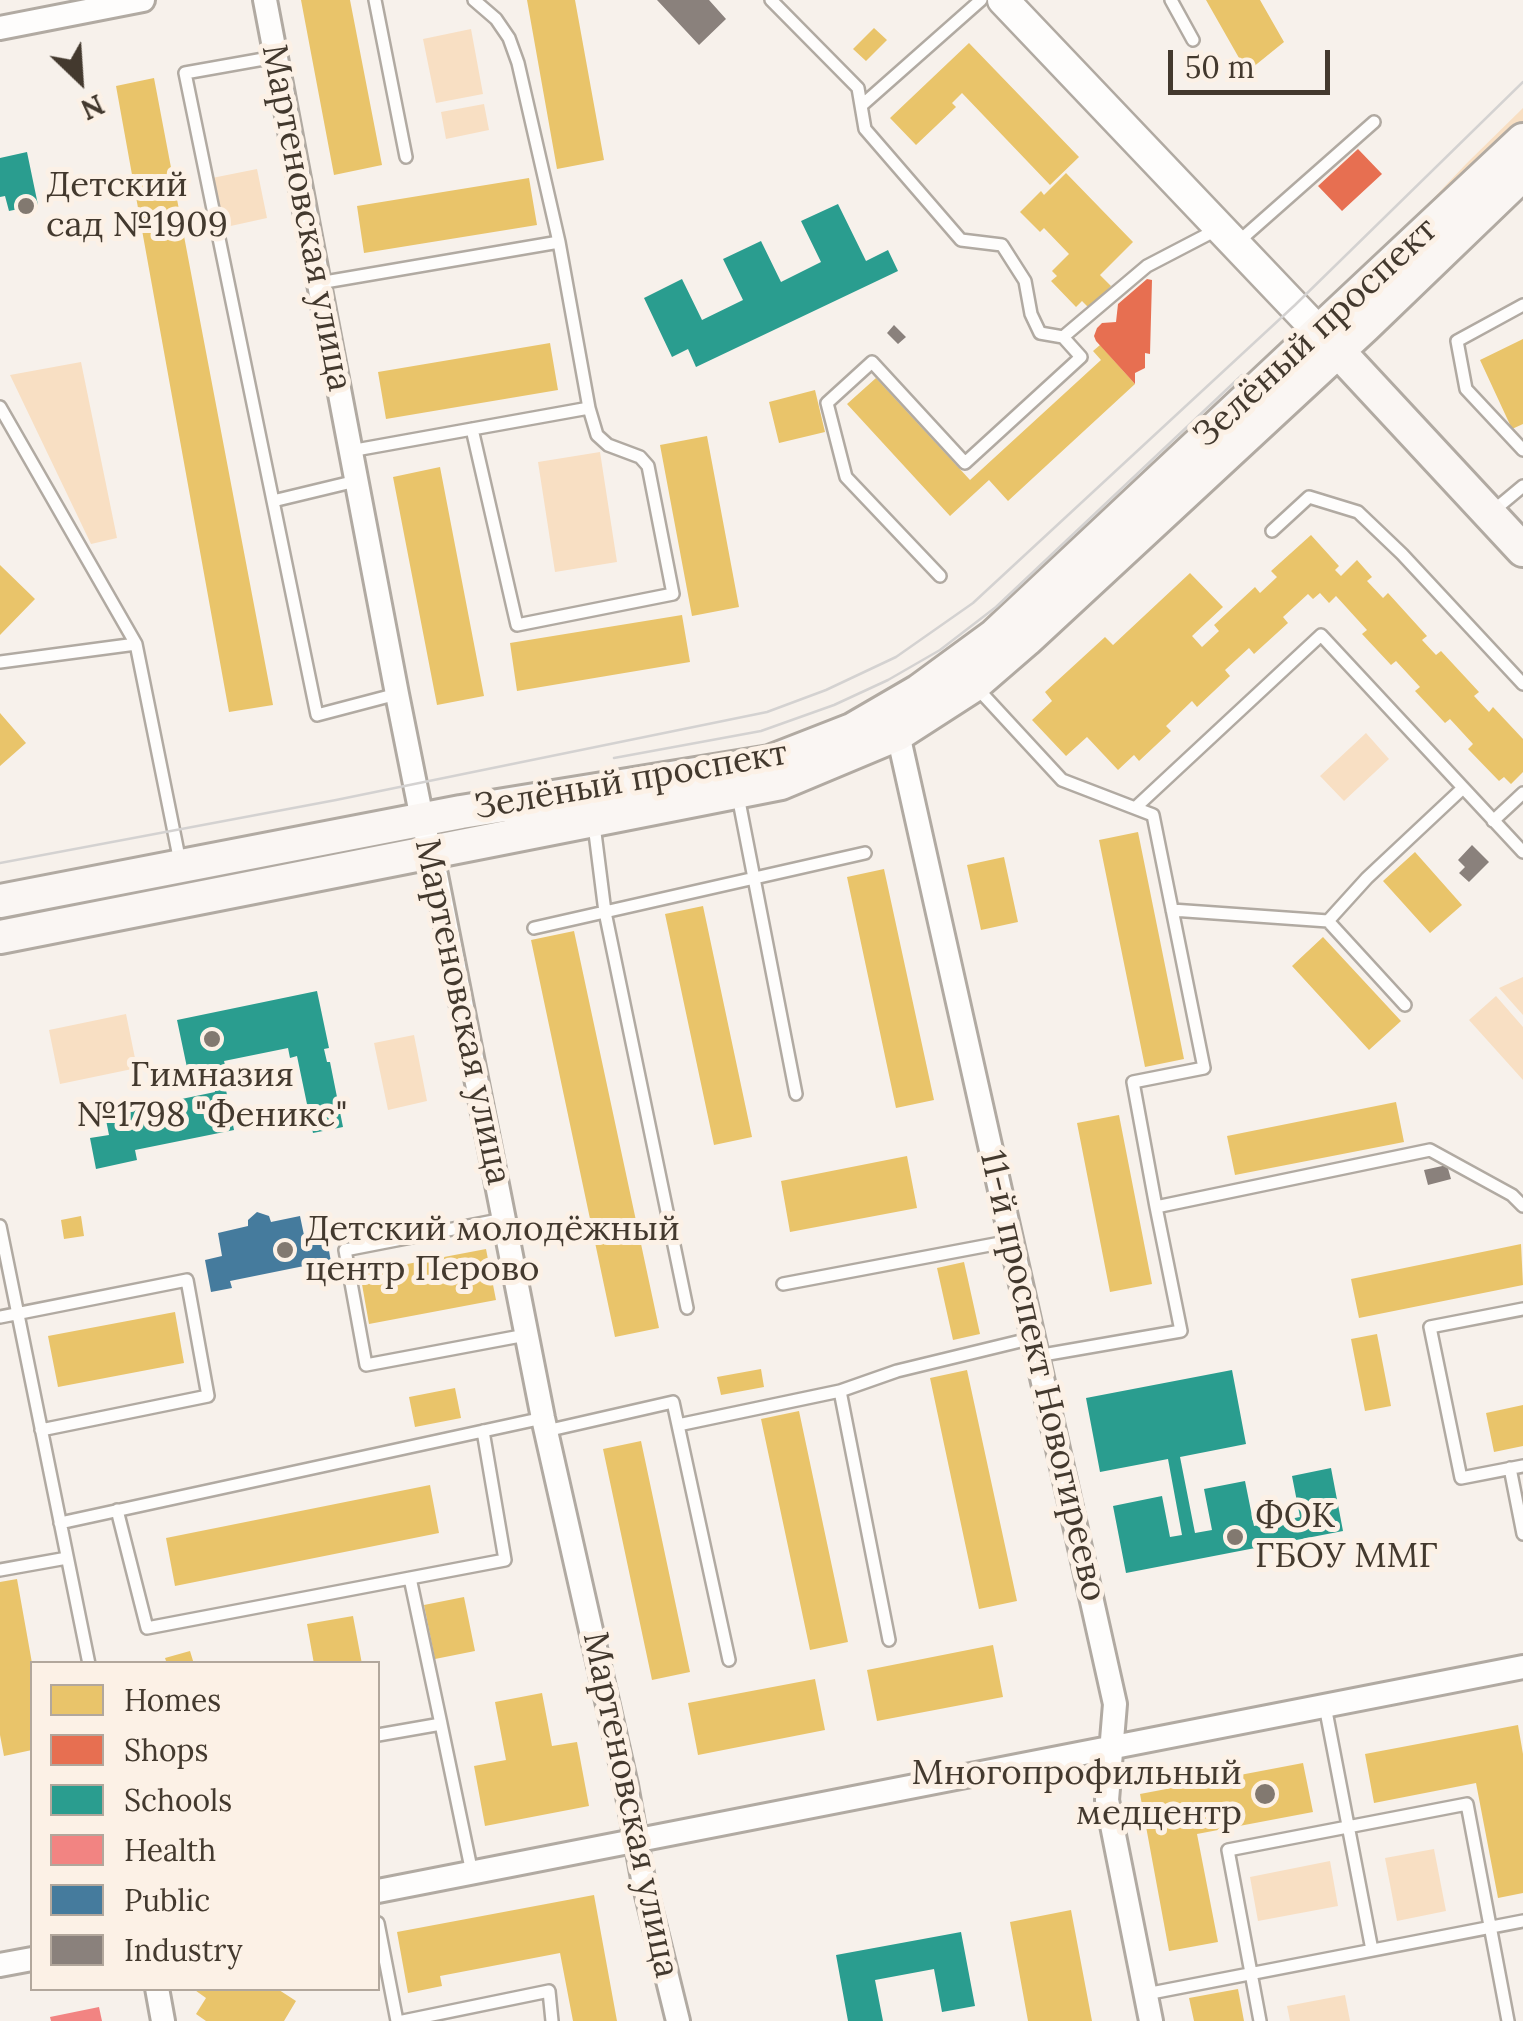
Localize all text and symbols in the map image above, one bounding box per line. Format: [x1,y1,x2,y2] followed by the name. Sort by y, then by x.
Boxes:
[30,30,130,130] north arrow
[1173,30,1336,92] scale bar
[252,41,360,395] street label: Мартеновская улица
[1185,48,1255,86] text: 50 m
[75,86,110,128] text: N
[46,165,228,247] place label: Детский сад №1909
[15,195,37,217] marker: Детский сад №1909
[1186,209,1446,457] street label: Зелёный проспект
[471,733,791,829] street label: Зелёный проспект
[405,835,519,1189] street label: Мартеновская улица
[201,1028,223,1050] marker: Гимназия №1798 "Феникс"
[76,1055,348,1137] place label: Гимназия №1798 "Феникс"
[970,1147,1114,1605] street label: 11-й проспект Новогиреево
[305,1209,680,1291] place label: Детский молодёжный центр Перово
[274,1239,296,1261] marker: Детский молодёжный центр Перово
[1255,1496,1438,1578] place label: ФОК ГБОУ ММГ
[1224,1526,1246,1548] marker: ФОК ГБОУ ММГ
[573,1628,687,1982] street label: Мартеновская улица
[30,1661,380,1991] legend
[124,1681,221,1719] text: Homes
[124,1731,208,1769] text: Shops
[912,1753,1242,1835] place label: Многопрофильный медцентр
[124,1781,232,1819] text: Schools
[1252,1781,1278,1807] marker: Многопрофильный медцентр
[124,1831,216,1869] text: Health
[124,1881,210,1919] text: Public
[124,1931,243,1969] text: Industry

